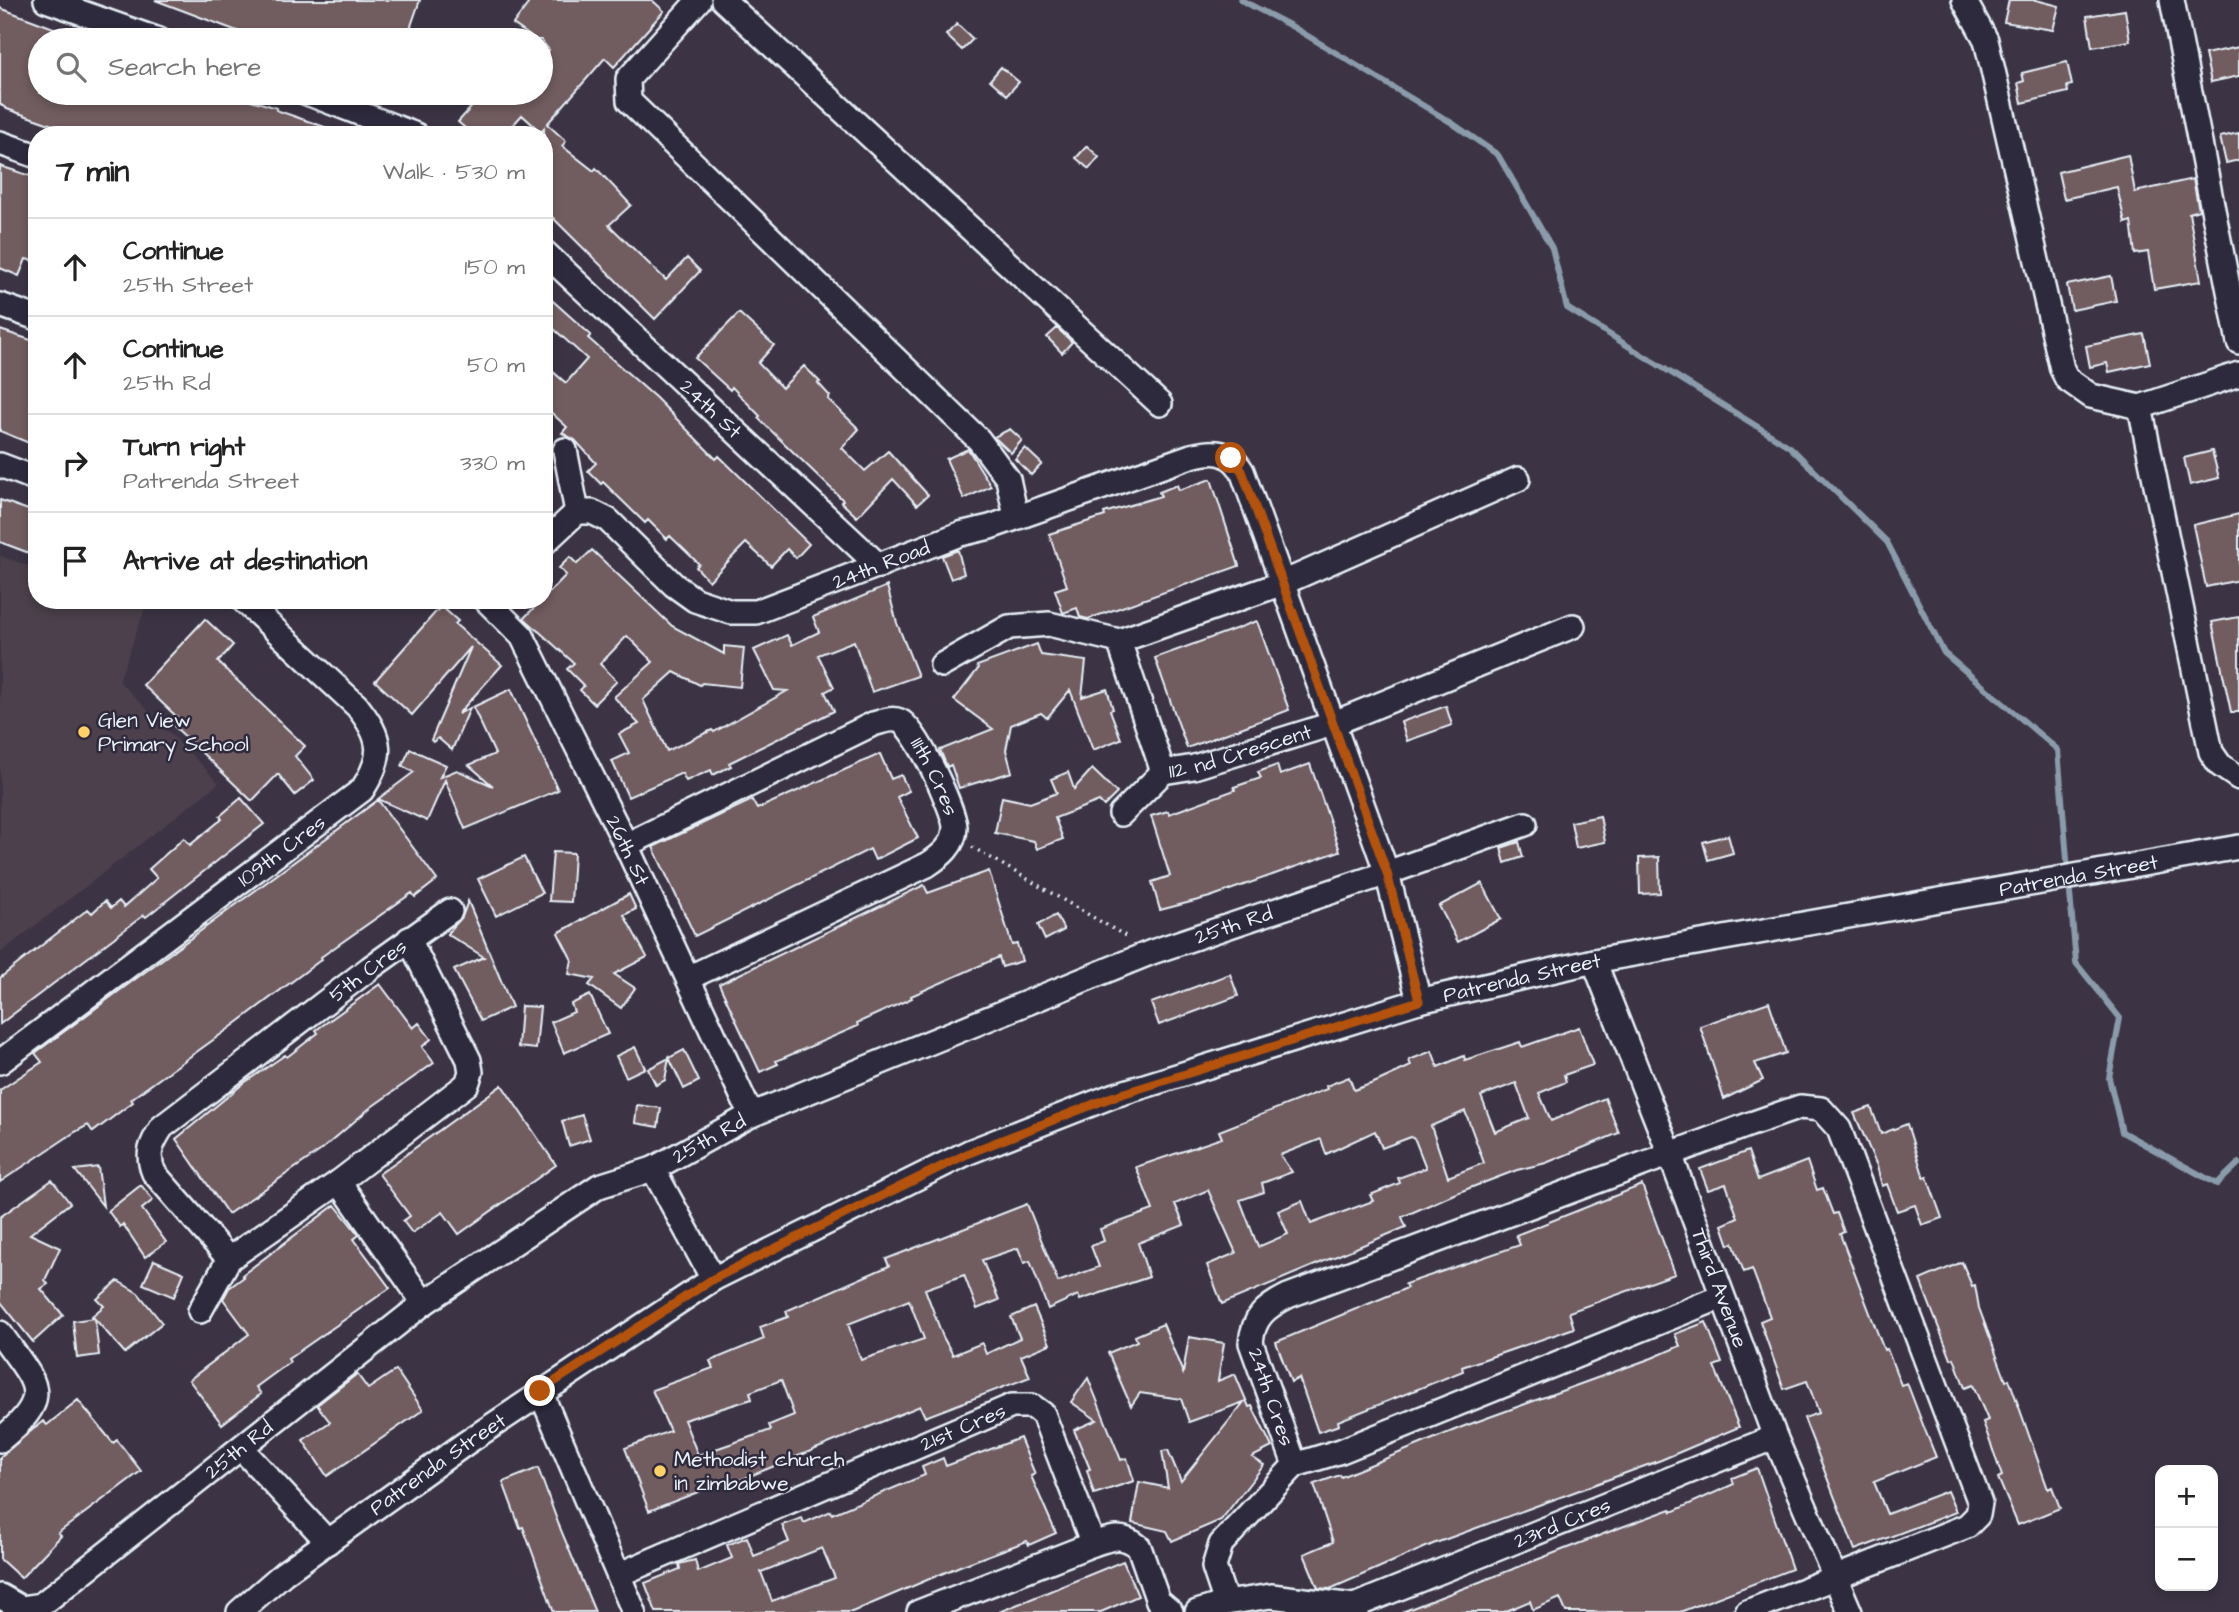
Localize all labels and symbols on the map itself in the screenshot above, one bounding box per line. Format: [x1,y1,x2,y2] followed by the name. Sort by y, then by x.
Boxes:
[674,372,749,445] street label: 24th St
[1215,442,1246,473] route start
[828,532,934,596] street label: 24th Road
[98,706,249,761] place label: Glen View Primary School
[1167,717,1316,785] street label: 112 nd Crescent
[76,724,92,740] marker: Glen View Primary School
[904,731,966,819] street label: 111th Cres
[231,808,332,893] street label: 109th Cres
[599,810,657,890] street label: 26th St
[1997,847,2161,904] street label: Patrenda Street
[1191,898,1276,951] street label: 25th Rd
[323,932,413,1009] street label: 5th Cres
[1440,946,1603,1010] street label: Patrenda Street
[667,1106,751,1170] street label: 25th Rd
[1684,1224,1755,1352] street label: Third Avenue
[1241,1344,1301,1450] street label: 24th Cres
[524,1375,555,1406] route end
[916,1396,1010,1458] street label: 21st Cres
[363,1406,512,1522] street label: Patrenda Street
[198,1413,279,1485] street label: 25th Rd
[674,1445,845,1498] place label: Methodist church in zimbabwe
[652,1463,668,1479] marker: Methodist church in zimbabwe
[1509,1490,1615,1555] street label: 23rd Cres

